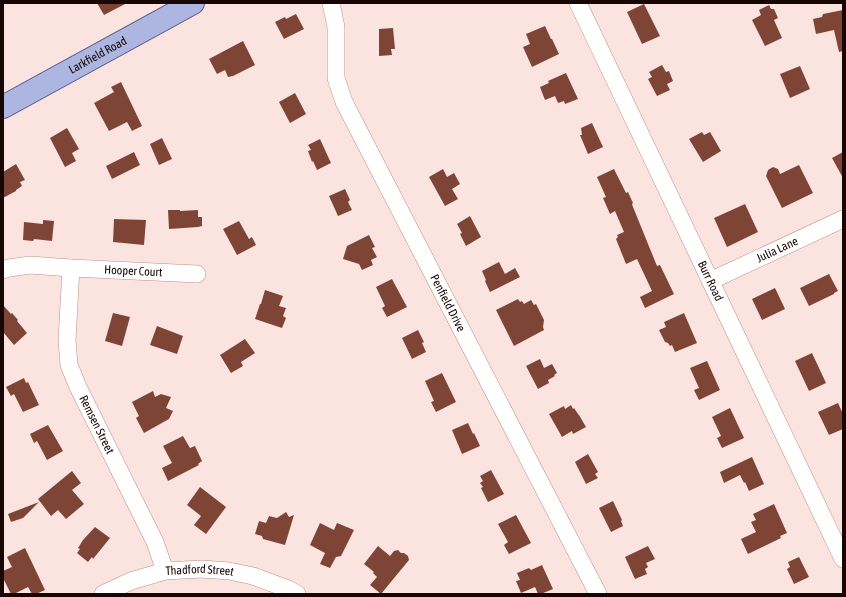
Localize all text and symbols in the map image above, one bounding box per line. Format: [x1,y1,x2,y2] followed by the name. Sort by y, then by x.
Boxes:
[66,34,129,77] street label: Larkfield Road
[754,234,800,265] street label: Julia Lane
[695,259,726,304] street label: Burr Road
[104,263,163,279] street label: Hooper Court
[427,272,468,334] street label: Penfield Drive
[76,393,117,457] street label: Remsen Street
[165,562,236,579] street label: Thadford Street

